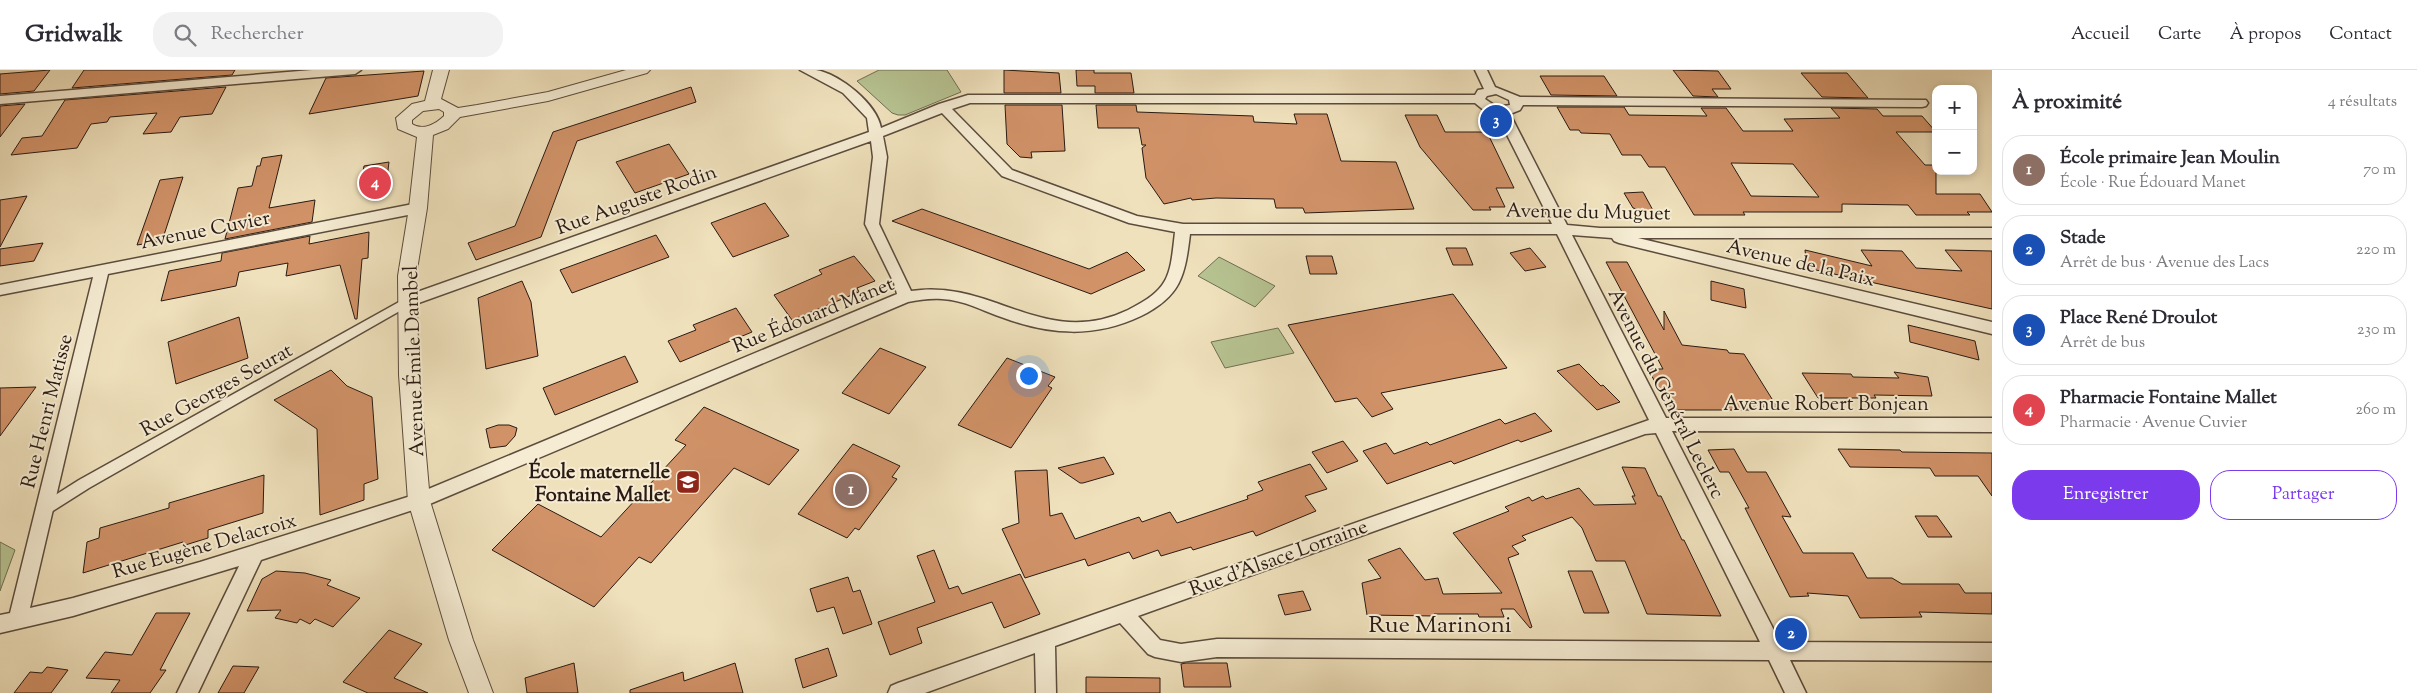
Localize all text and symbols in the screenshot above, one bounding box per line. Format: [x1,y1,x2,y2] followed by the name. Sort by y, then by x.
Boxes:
[153,12,503,57] search box
[25,18,123,52] text: Gridwalk
[171,21,199,49] icon: search
[211,21,304,48] text: Rechercher
[2071,22,2130,48] text: Accueil
[2158,22,2202,48] text: Carte
[2230,22,2301,48] text: À propos
[2329,22,2392,48] text: Contact
[1932,85,1977,175] map controls
[1932,85,1977,130] button: +
[2012,88,2122,118] text: À proximité
[2328,91,2397,114] text: 4 résultats
[1480,102,1512,140] pin: 3
[1932,130,1977,175] button: −
[2060,145,2280,172] text: École primaire Jean Moulin
[552,159,721,244] street label: Rue Auguste Rodin
[2026,159,2032,182] text: 1
[2363,159,2396,182] text: 70 m
[359,164,391,202] pin: 4
[2060,172,2246,195] text: École · Rue Édouard Manet
[1505,198,1671,229] street label: Avenue du Muguet
[138,205,273,258] street label: Avenue Cuvier
[2060,225,2106,252] text: Stade
[1723,233,1878,296] street label: Avenue de la Paix
[2025,239,2033,262] text: 2
[2356,239,2396,262] text: 220 m
[2060,252,2269,275] text: Arrêt de bus · Avenue des Lacs
[397,264,433,457] street label: Avenue Émile Dambel
[728,270,899,362] street label: Rue Édouard Manet
[1599,284,1731,504] street label: Avenue du Général Leclerc
[2060,305,2217,332] text: Place René Droulot
[2026,319,2032,342] text: 3
[2357,319,2396,342] text: 230 m
[15,331,82,492] street label: Rue Henri Matisse
[2060,332,2145,355] text: Arrêt de bus
[136,337,299,445] street label: Rue Georges Seurat
[1016,363,1042,389] your location
[2060,385,2277,412] text: Pharmacie Fontaine Mallet
[1723,391,1929,420] street label: Avenue Robert Bonjean
[2025,399,2033,422] text: 4
[2355,399,2396,422] text: 260 m
[2060,412,2247,435] text: Pharmacie · Avenue Cuvier
[529,458,670,511] place label: École maternelle Fontaine Mallet
[675,469,701,495] school or university icon: École maternelle Fontaine Mallet
[2012,470,2200,520] button: Enregistrer
[2210,470,2397,520] button: Partager
[835,471,867,509] pin: 1
[109,507,300,588] street label: Rue Eugène Delacroix
[1186,514,1372,605] street label: Rue d'Alsace Lorraine
[1368,609,1512,643] street label: Rue Marinoni
[1775,615,1807,653] pin: 2

